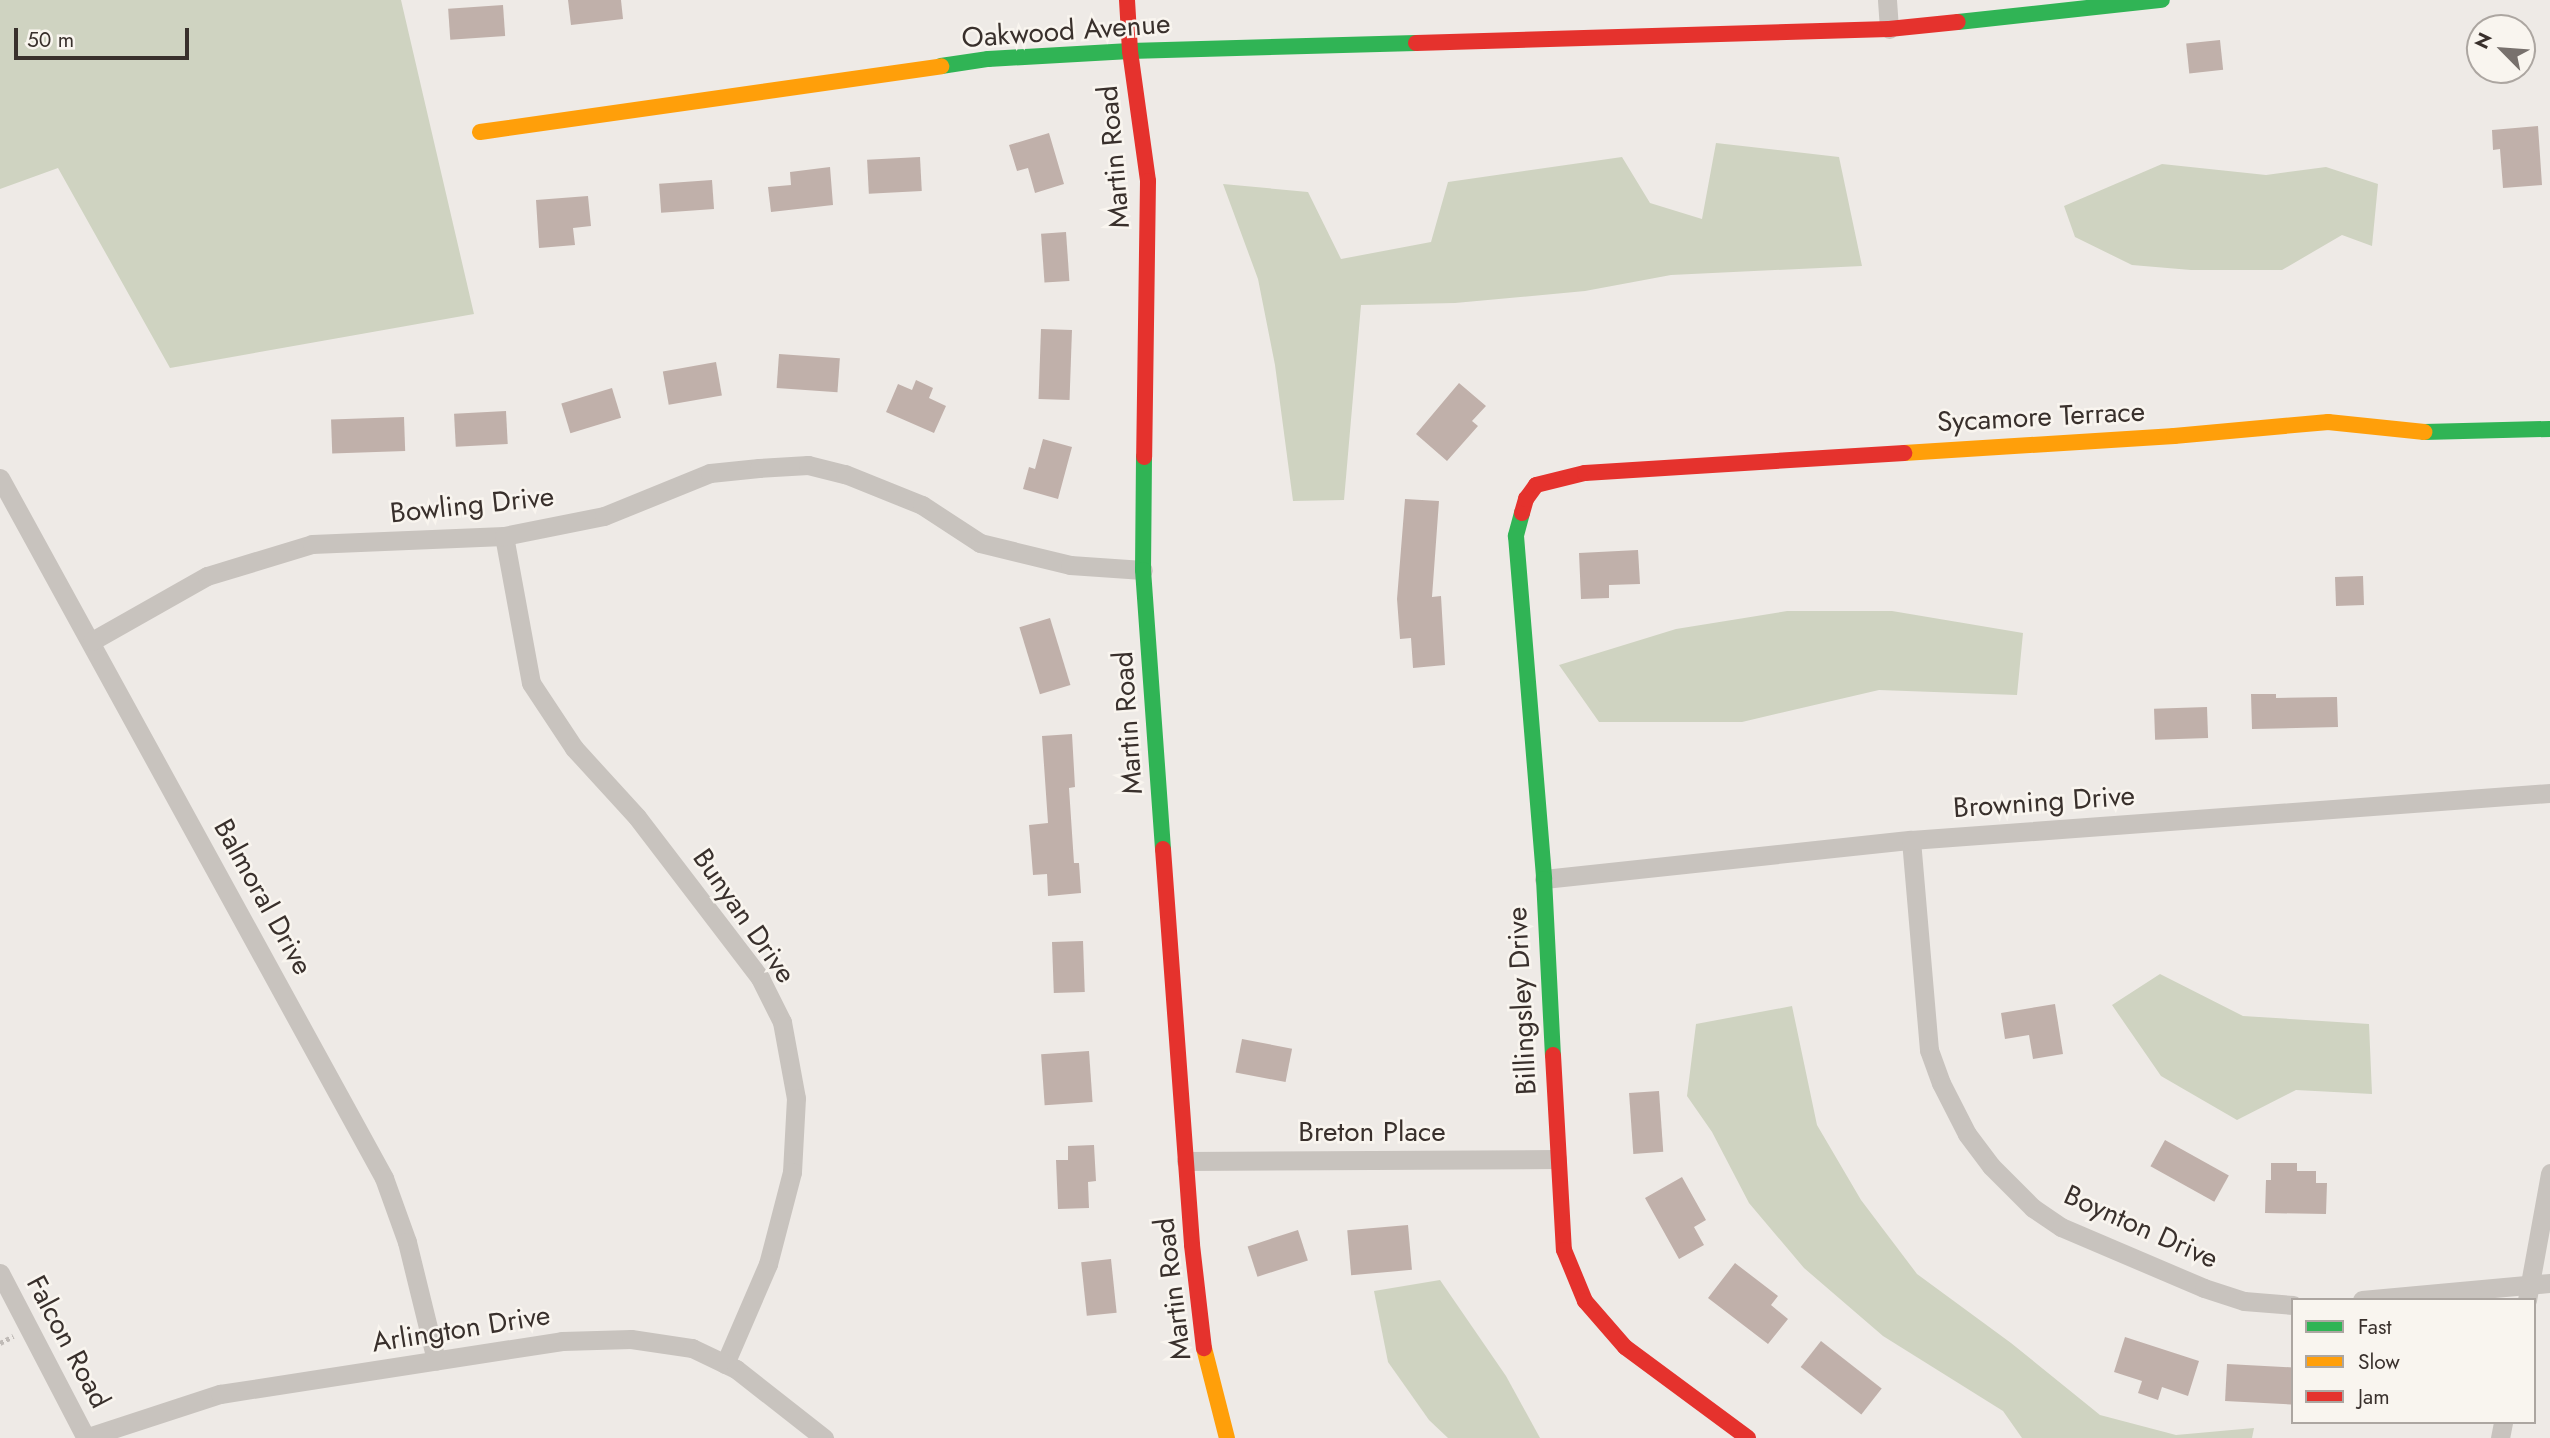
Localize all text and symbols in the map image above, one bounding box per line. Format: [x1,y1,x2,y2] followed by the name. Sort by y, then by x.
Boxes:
[961,7,1171,55] street label: Oakwood Avenue
[18,14,192,58] scale bar
[2466,14,2536,84] north arrow
[27,25,74,55] text: 50 m
[2468,28,2499,53] text: N
[1091,84,1137,230] street label: Martin Road
[1936,395,2146,439] street label: Sycamore Terrace
[388,480,556,530] street label: Bowling Drive
[1106,650,1150,796] street label: Martin Road
[1952,779,2136,825] street label: Browning Drive
[206,813,320,981] street label: Balmoral Drive
[685,842,803,990] street label: Bunyan Drive
[1500,906,1544,1096] street label: Billingsley Drive
[1298,1115,1446,1149] street label: Breton Place
[2059,1178,2223,1276] street label: Boynton Drive
[1148,1216,1198,1362] street label: Martin Road
[19,1270,117,1414] street label: Falcon Road
[370,1298,552,1360] street label: Arlington Drive
[2291,1298,2536,1424] legend
[2358,1312,2391,1342] text: Fast
[2358,1347,2400,1377] text: Slow
[2358,1382,2390,1412] text: Jam

